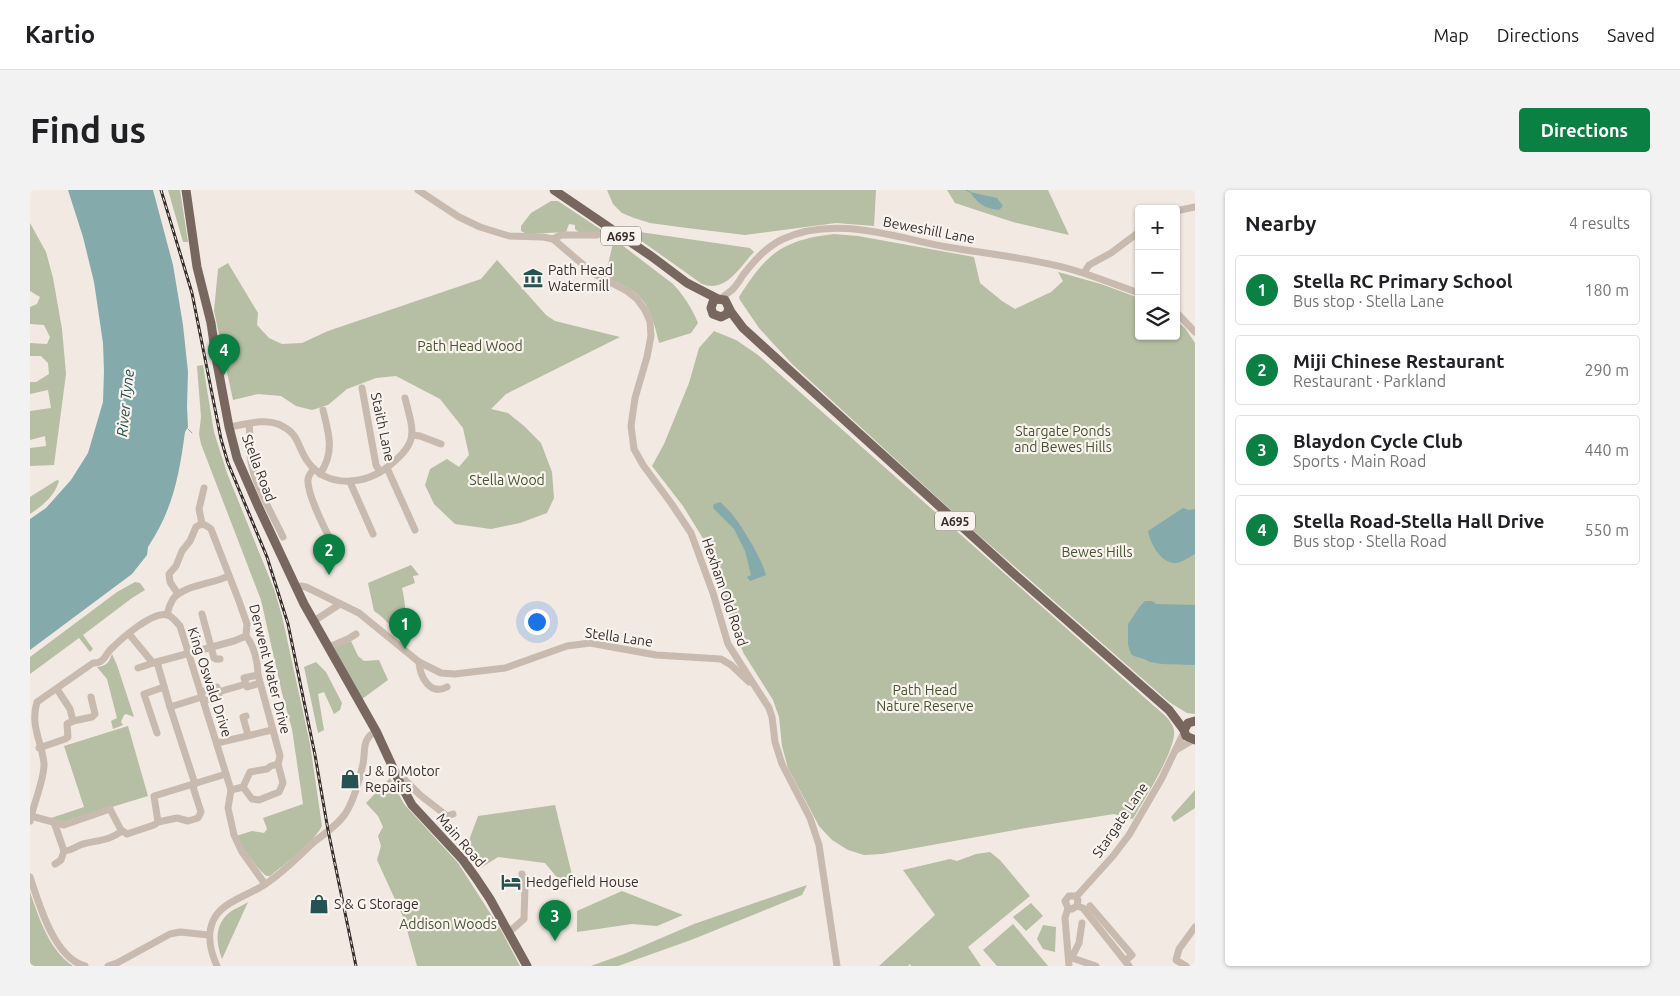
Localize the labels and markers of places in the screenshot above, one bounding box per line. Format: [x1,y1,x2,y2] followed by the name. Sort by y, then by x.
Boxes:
[548,262,613,294] place label: Path Head Watermill
[522,267,544,289] museum icon: Path Head Watermill
[208,334,240,375] pin: 4
[313,534,345,575] pin: 2
[389,608,421,649] pin: 1
[365,763,441,795] place label: J & D Motor Repairs
[339,768,361,790] shop icon: J & D Motor Repairs
[500,871,522,893] hotel icon: Hedgefield House
[526,874,639,890] place label: Hedgefield House
[308,893,330,915] shop icon: S & G Storage
[334,896,419,912] place label: S & G Storage
[539,900,571,941] pin: 3

